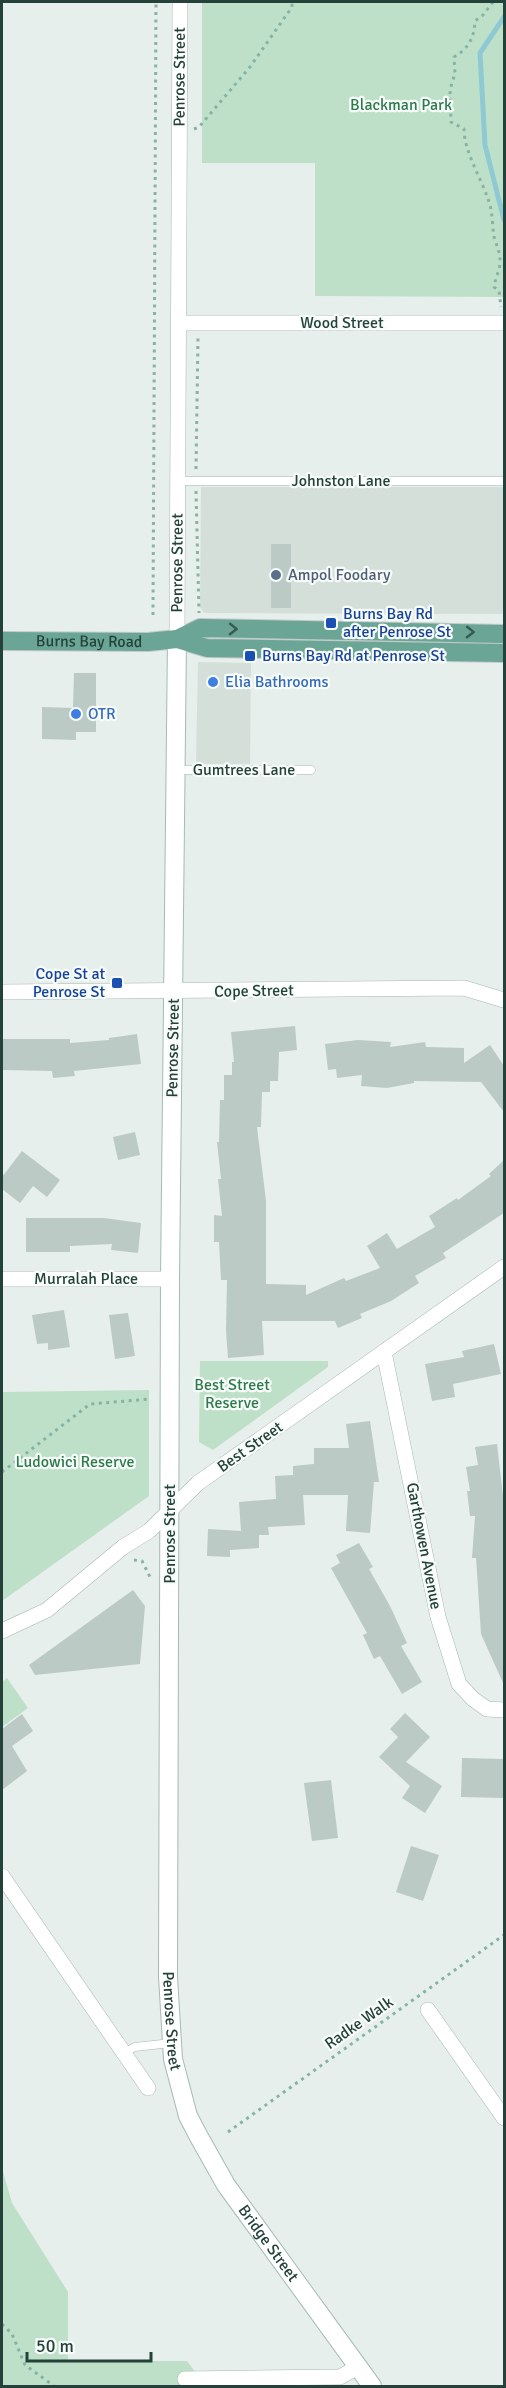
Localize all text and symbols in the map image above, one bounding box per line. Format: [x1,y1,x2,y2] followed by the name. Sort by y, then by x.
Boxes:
[169,27,190,127] street label: Penrose Street
[350,95,452,115] park label: Blackman Park
[300,313,384,333] street label: Wood Street
[292,471,391,491] street label: Johnston Lane
[167,513,188,613] street label: Penrose Street
[288,565,391,585] place label: Ampol Foodary
[269,568,283,582] marker: Ampol Foodary
[343,604,452,642] place label: Burns Bay Rd after Penrose St
[324,616,338,630] marker: Burns Bay Rd after Penrose St
[229,622,238,635] one-way arrow
[466,626,475,638] one-way arrow
[36,631,142,652] street label: Burns Bay Road
[262,646,445,666] place label: Burns Bay Rd at Penrose St
[243,649,257,663] marker: Burns Bay Rd at Penrose St
[225,672,329,692] place label: Elia Bathrooms
[206,675,220,689] marker: Elia Bathrooms
[88,704,116,724] place label: OTR
[69,707,83,721] marker: OTR
[193,760,295,780] street label: Gumtrees Lane
[33,964,105,1002] place label: Cope St at Penrose St
[110,976,124,990] marker: Cope St at Penrose St
[214,980,294,1002] street label: Cope Street
[162,998,184,1098] street label: Penrose Street
[34,1269,138,1289] street label: Murralah Place
[194,1375,270,1413] park label: Best Street Reserve
[213,1417,287,1477] street label: Best Street
[16,1452,134,1472] park label: Ludowici Reserve
[402,1481,446,1611] street label: Garthowen Avenue
[160,1484,180,1584] street label: Penrose Street
[158,1971,186,2073] street label: Penrose Street
[321,1992,397,2054] street label: Radke Walk
[234,2201,303,2286] street label: Bridge Street
[27,2325,152,2363] scale bar
[36,2335,74,2357] text: 50 m

